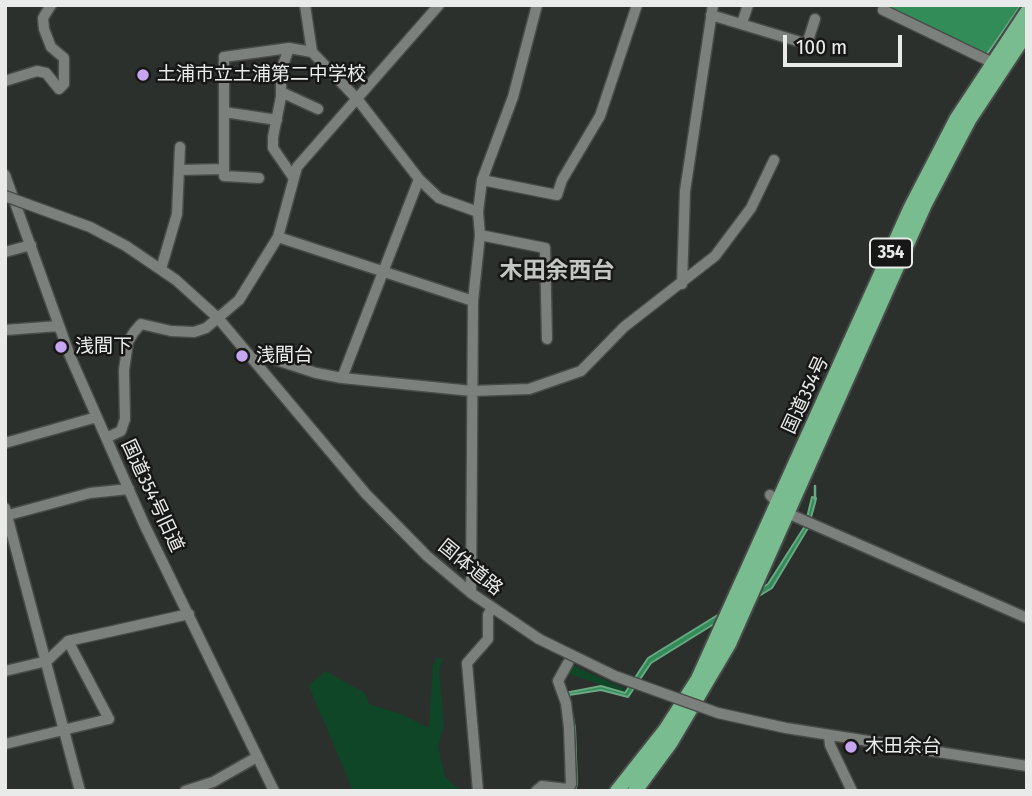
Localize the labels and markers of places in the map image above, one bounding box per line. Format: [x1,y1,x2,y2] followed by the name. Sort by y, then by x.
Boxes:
[157,64,366,86] place label: 土浦市立土浦第二中学校
[135,67,151,83] marker: 土浦市立土浦第二中学校
[75,336,132,358] place label: 浅間下
[53,339,69,355] marker: 浅間下
[256,345,313,367] place label: 浅間台
[234,348,250,364] marker: 浅間台
[865,736,941,758] place label: 木田余台
[843,739,859,755] marker: 木田余台

